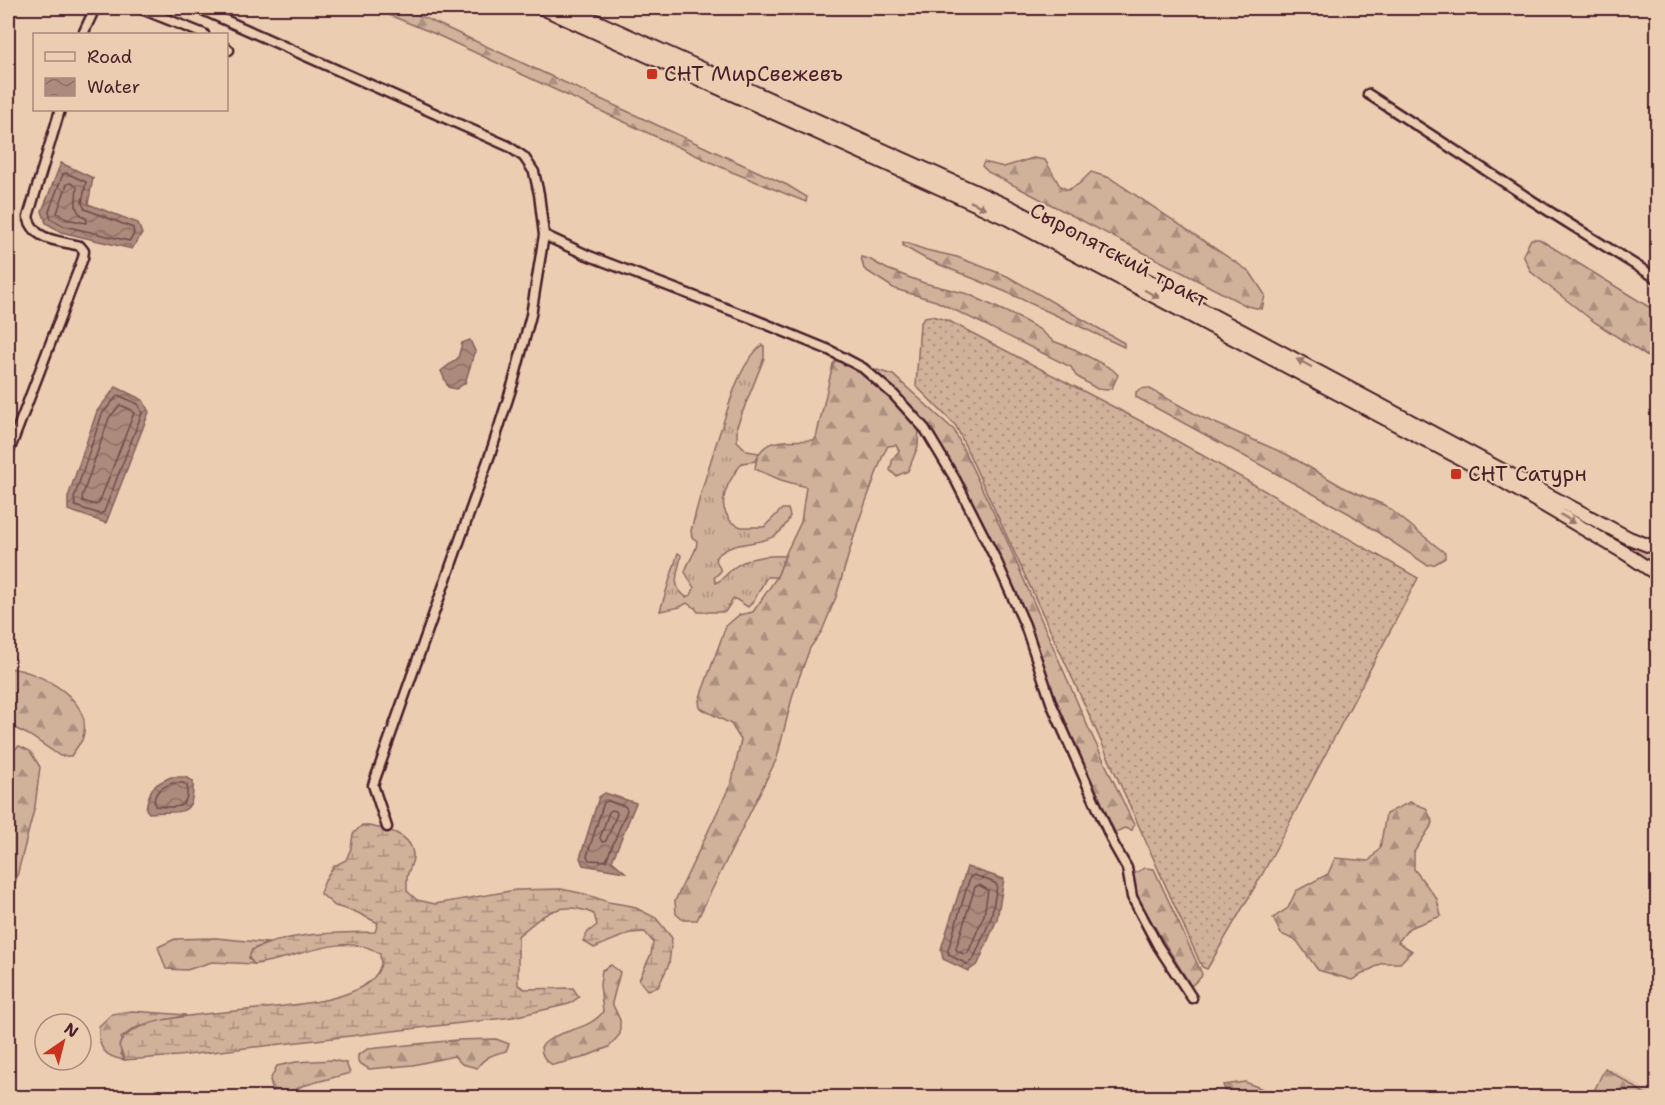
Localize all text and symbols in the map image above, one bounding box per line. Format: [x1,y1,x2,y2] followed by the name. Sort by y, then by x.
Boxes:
[33,33,228,111] legend
[87,45,132,69] text: Road
[664,60,843,88] place label: СНТ МирСвежевъ
[645,67,659,81] marker: СНТ МирСвежевъ
[87,75,140,99] text: Water
[1025,196,1213,314] street label: Сыропятский тракт
[970,200,987,209] one-way arrow
[1143,289,1160,299] one-way arrow
[1295,358,1312,368] one-way arrow
[1468,460,1587,488] place label: СНТ Сатурн
[1449,467,1463,481] marker: СНТ Сатурн
[1560,513,1576,524] one-way arrow
[33,1012,93,1072] north arrow
[60,1018,83,1042] text: N

